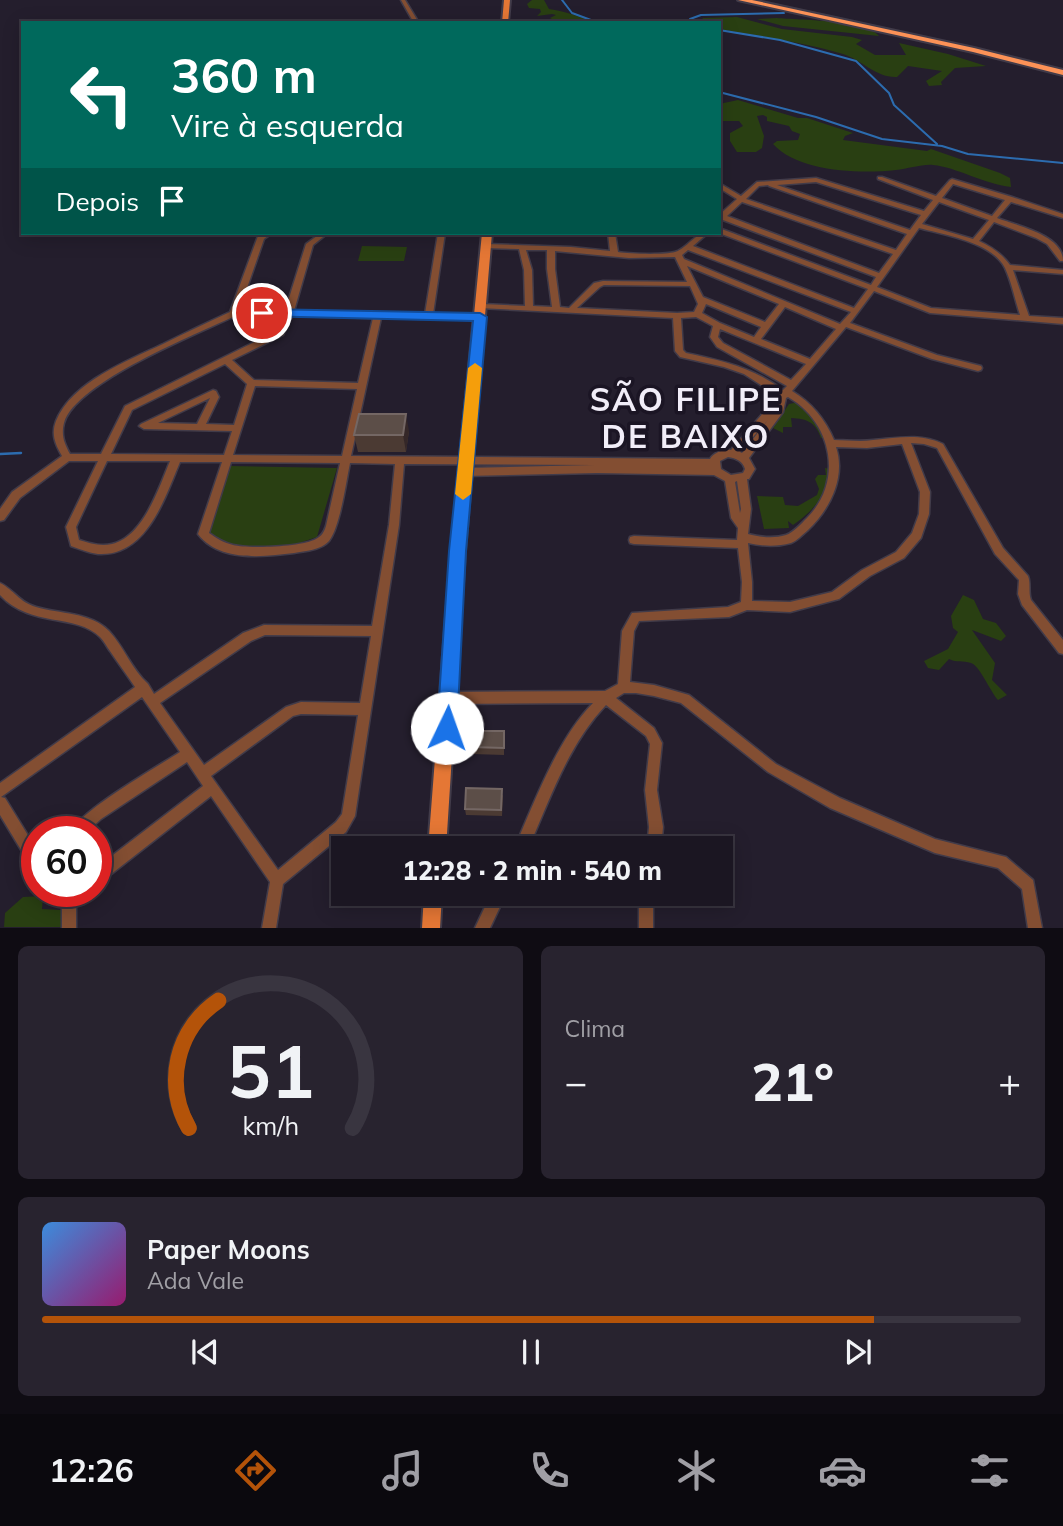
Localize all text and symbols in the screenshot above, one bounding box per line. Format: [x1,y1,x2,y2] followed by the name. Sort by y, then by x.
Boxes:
[171,44,317,105] text: 360 m
[56,49,147,140] icon: left
[171,105,404,145] text: Vire à esquerda
[153,182,191,220] icon: arrive
[56,185,139,218] text: Depois
[232,283,292,343] pin
[243,294,281,332] icon: arrive
[590,379,782,456] district label: SÃO FILIPE DE BAIXO
[410,691,484,765] position arrow
[21,816,112,907] speed limit sign: 60
[402,854,662,887] text: 12:28 · 2 min · 540 m
[565,1014,625,1043] text: Clima
[227,1026,314,1117] text: 51
[752,1049,834,1114] text: 21°
[565,1058,587,1106] text: −
[998,1058,1021,1106] text: +
[242,1110,299,1141] text: km/h
[147,1233,310,1266] text: Paper Moons
[147,1266,244,1295] text: Ada Vale
[186,1333,224,1371] icon: previous
[512,1333,550,1371] icon: pause
[839,1333,877,1371] icon: next
[231,1446,280,1495] icon: directions
[378,1446,427,1495] icon: music
[525,1446,574,1495] icon: phone
[672,1446,721,1495] icon: climate
[818,1446,867,1495] icon: car
[965,1446,1014,1495] icon: filters
[49,1450,134,1490] text: 12:26

